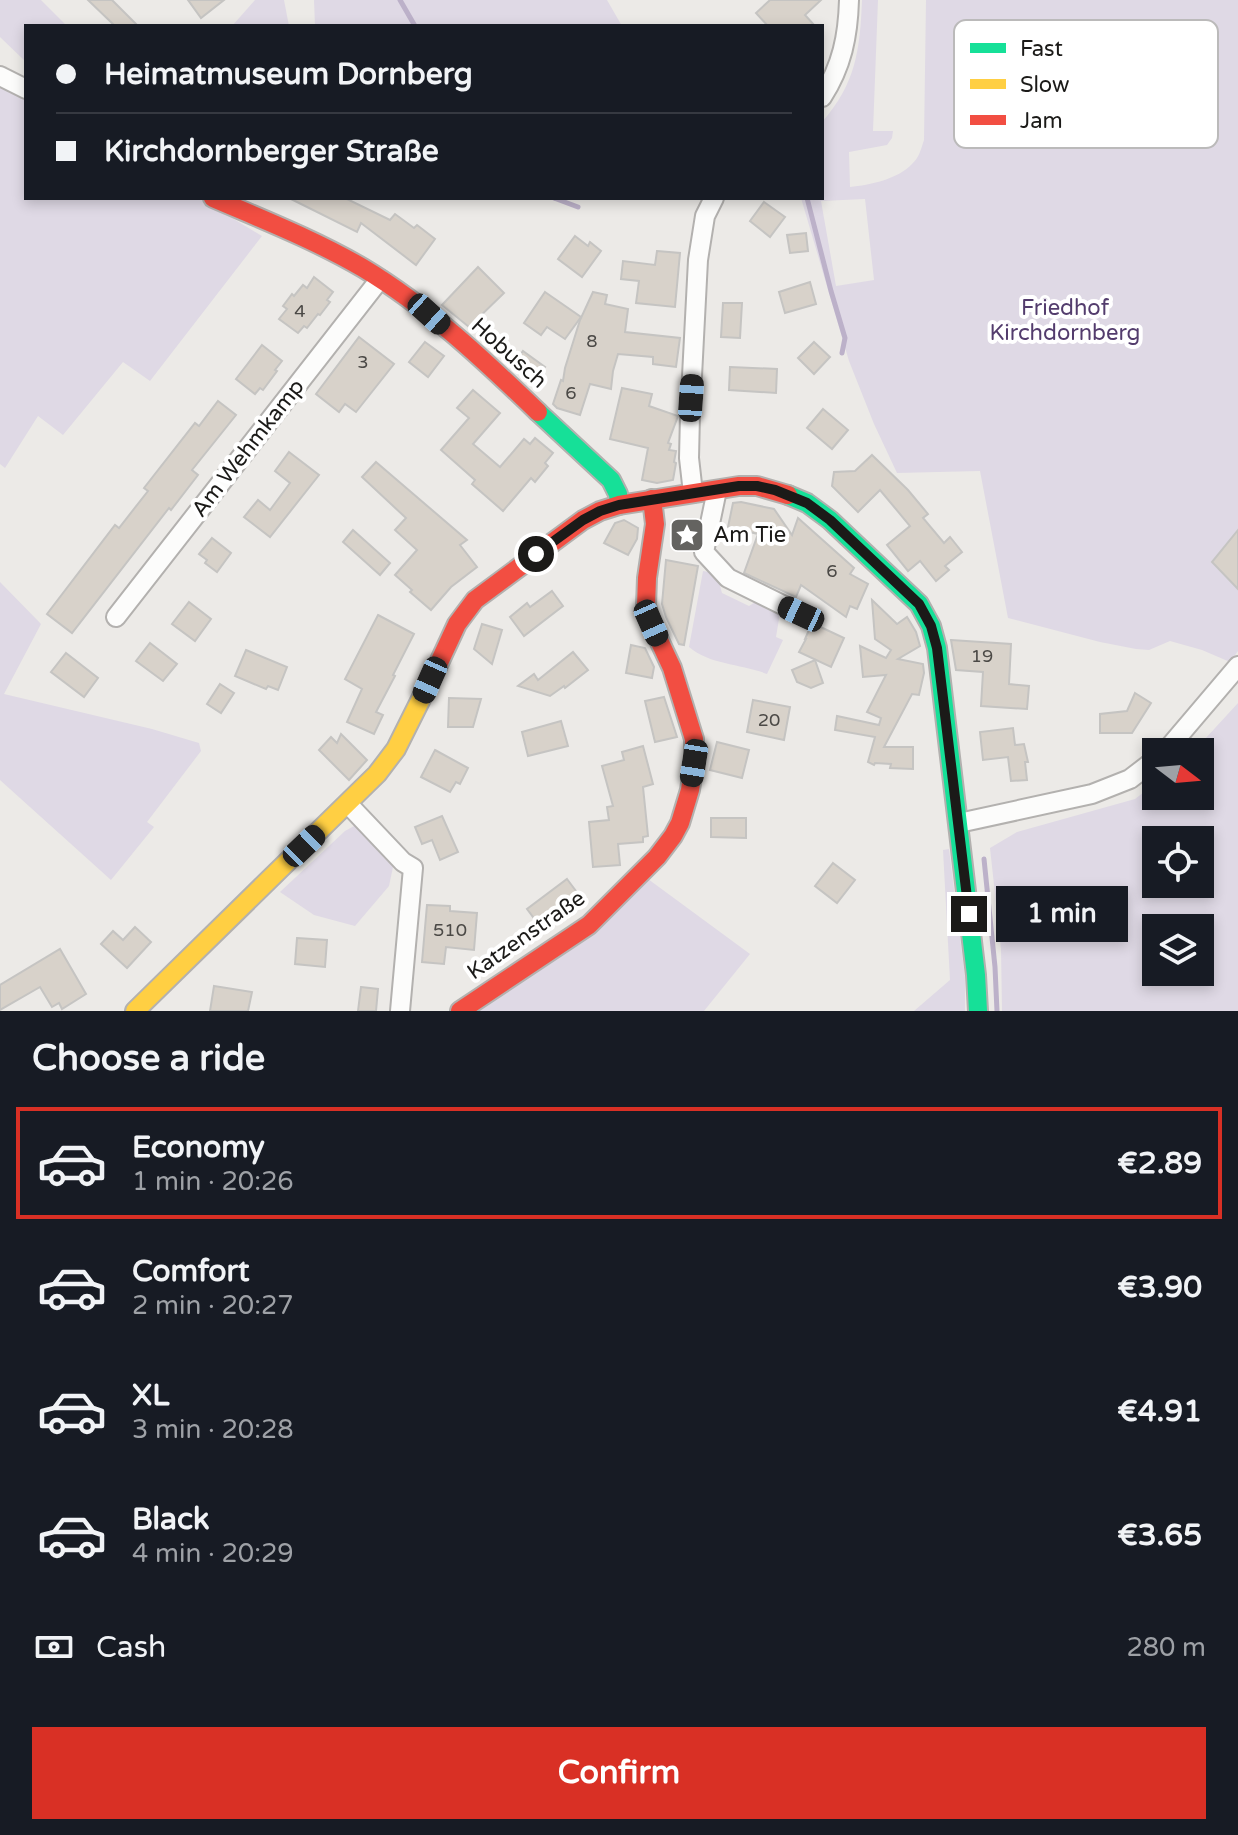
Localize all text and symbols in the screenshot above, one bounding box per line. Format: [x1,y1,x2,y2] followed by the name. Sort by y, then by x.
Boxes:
[954,20,1218,148] legend
[1020,36,1063,62] text: Fast
[104,56,473,93] text: Heimatmuseum Dornberg
[1020,72,1070,98] text: Slow
[1020,108,1063,134] text: Jam
[104,133,439,170] text: Kirchdornberger Straße
[403,289,455,339] car
[990,295,1140,346] park label: Friedhof Kirchdornberg
[294,300,306,322] house number: 4
[466,312,552,394] street label: Hobusch
[586,330,598,352] house number: 8
[357,351,369,373] house number: 3
[677,373,705,423] car
[186,374,310,522] street label: Am Wehmkamp
[565,382,577,404] house number: 6
[668,516,706,554] place icon: Am Tie
[713,522,786,548] place label: Am Tie
[518,536,554,572] route start
[826,560,838,582] house number: 6
[774,593,828,635] car
[630,596,672,650] car
[971,645,993,667] house number: 19
[409,653,451,707] car
[758,709,780,731] house number: 20
[678,737,710,789] car
[1142,738,1214,810] north arrow
[1142,738,1214,986] map controls
[278,821,330,871] car
[1142,826,1214,898] button: locate
[462,885,590,985] street label: Katzenstraße
[997,886,1129,942] callout: 1 min
[951,896,987,932] route end
[1027,898,1097,929] text: 1 min
[1142,914,1214,986] button: layers
[433,919,467,941] house number: 510
[32,1037,265,1080] text: Choose a ride
[36,1127,108,1199] icon: car
[132,1129,265,1166] text: Economy
[1117,1145,1202,1182] text: €2.89
[132,1166,294,1197] text: 1 min · 20:26
[36,1251,108,1323] icon: car
[132,1253,250,1290] text: Comfort
[1117,1269,1202,1306] text: €3.90
[132,1290,294,1321] text: 2 min · 20:27
[36,1375,108,1447] icon: car
[132,1377,169,1414] text: XL
[1117,1393,1202,1430] text: €4.91
[132,1414,294,1445] text: 3 min · 20:28
[36,1499,108,1571] icon: car
[132,1501,209,1538] text: Black
[1117,1517,1202,1554] text: €3.65
[132,1538,294,1569] text: 4 min · 20:29
[32,1625,76,1669] icon: cash
[96,1629,166,1666] text: Cash
[1126,1632,1206,1663] text: 280 m
[32,1727,1206,1819] button: Confirm

